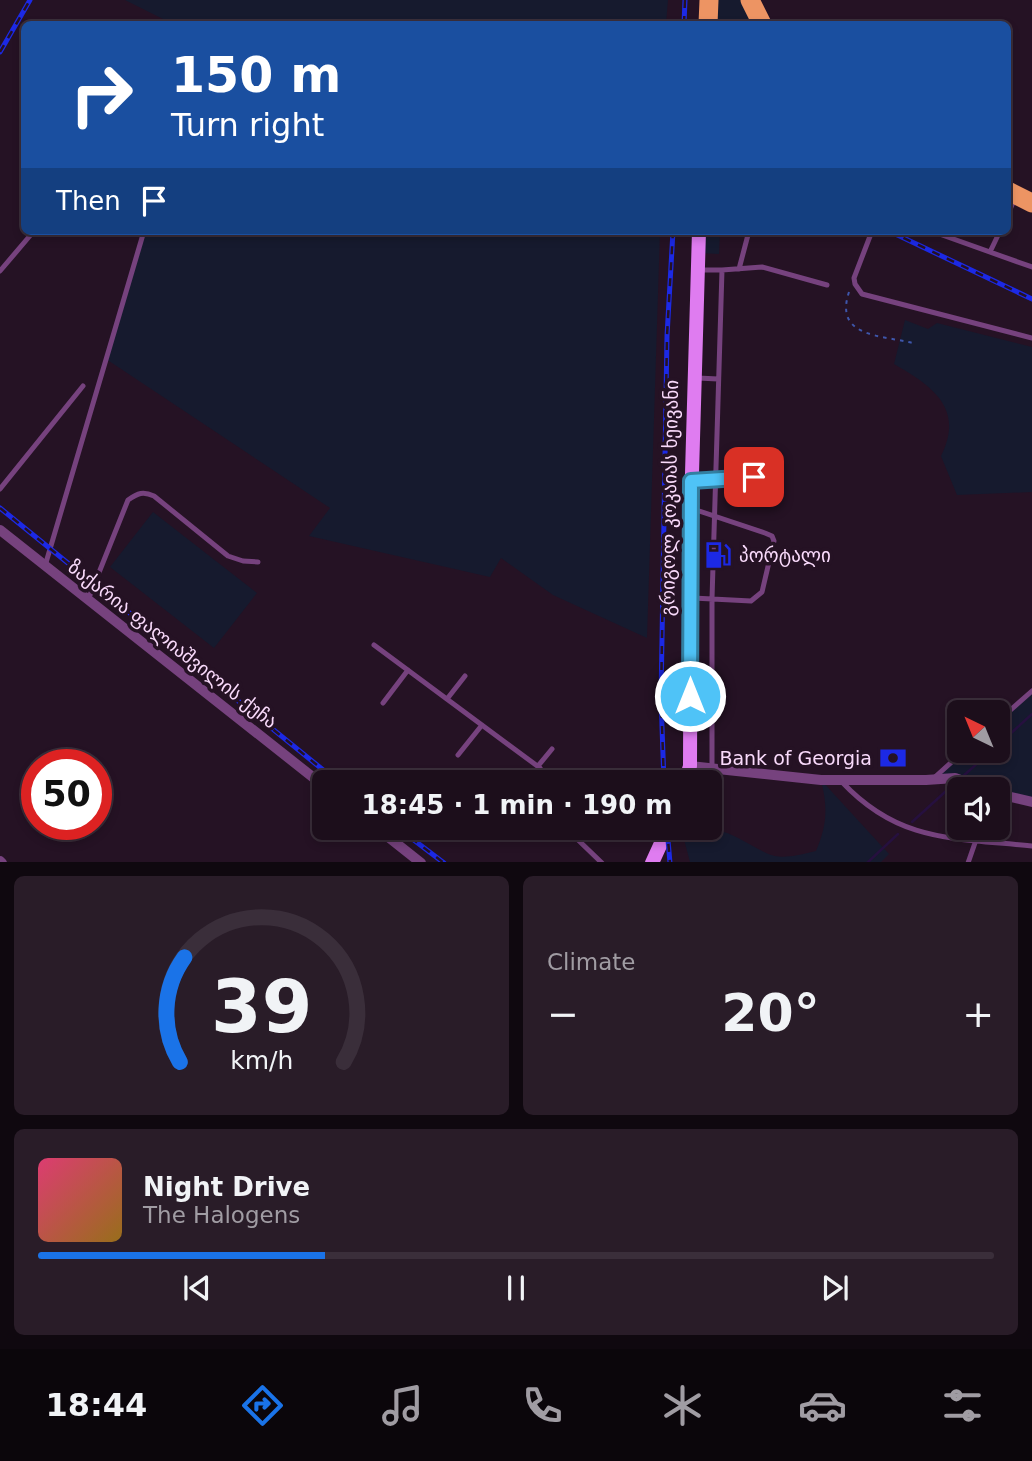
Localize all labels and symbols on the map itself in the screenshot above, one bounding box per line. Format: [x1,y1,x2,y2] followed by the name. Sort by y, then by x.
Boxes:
[656,380,683,616] street label: გრიგოლ კოკაიას ხეივანი
[724,447,784,507] pin
[703,540,733,570] fuel station icon: პორტალი
[739,544,831,567] place label: პორტალი
[64,556,282,733] street label: ზაქარია ფალიაშვილის ქუჩა
[653,659,727,733] position arrow
[947,700,1010,763] north arrow
[878,743,908,773] bank icon: Bank of Georgia
[719,747,872,769] place label: Bank of Georgia
[21,749,112,840] speed limit sign: 50

